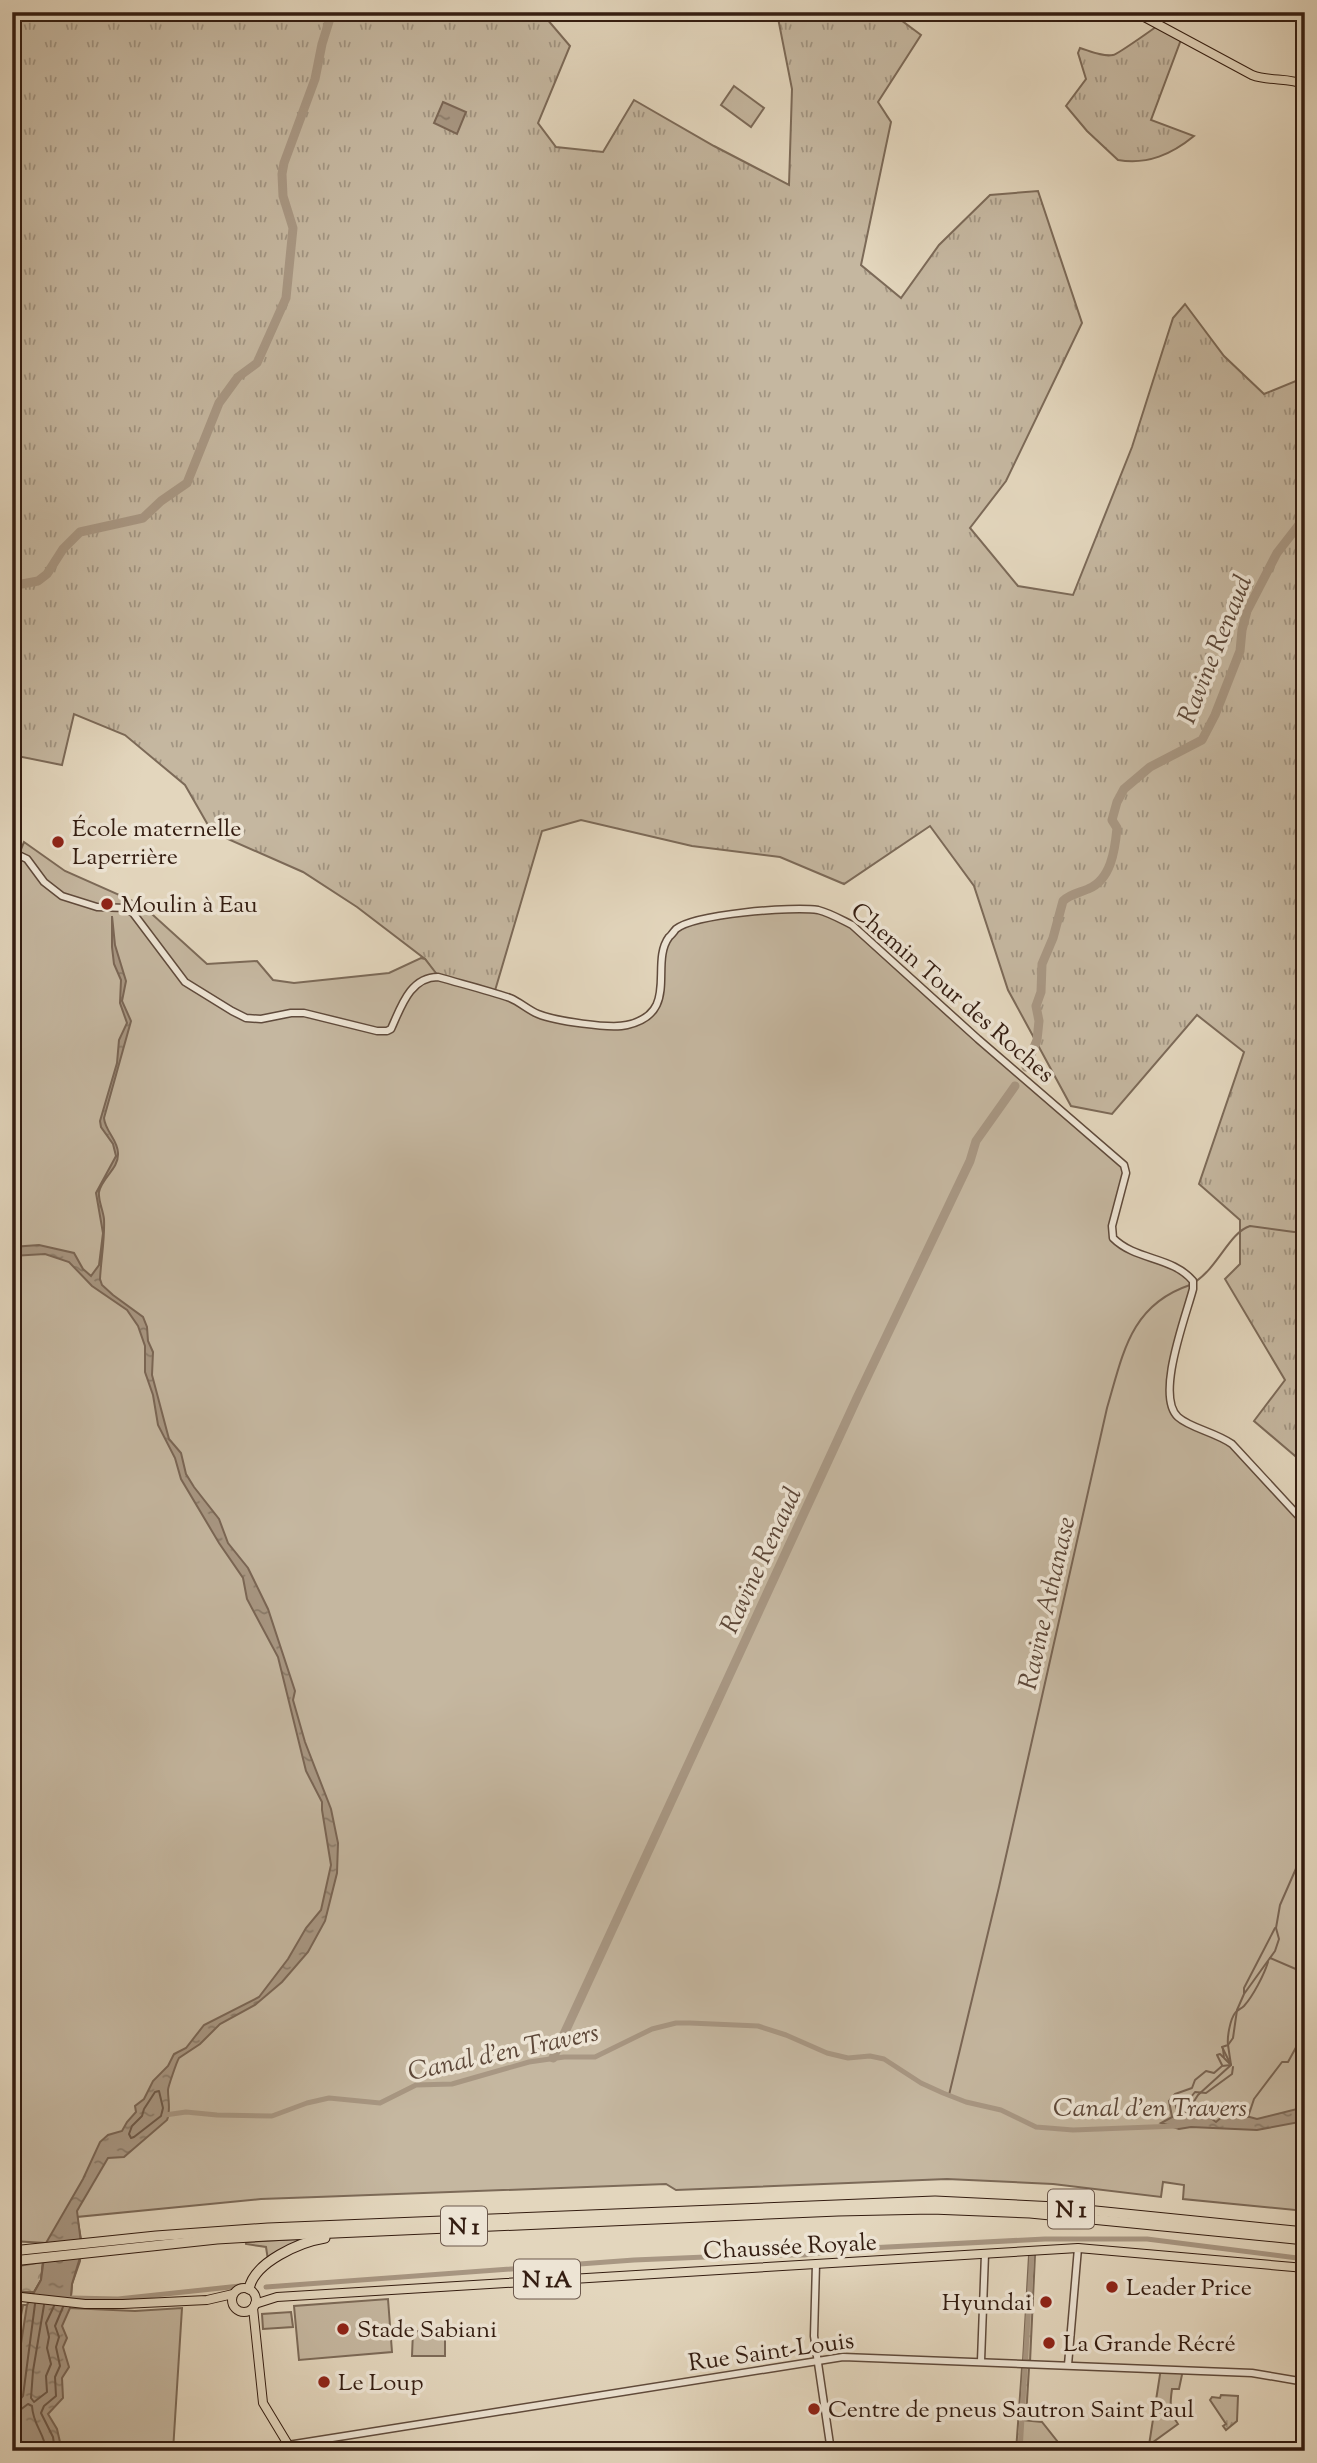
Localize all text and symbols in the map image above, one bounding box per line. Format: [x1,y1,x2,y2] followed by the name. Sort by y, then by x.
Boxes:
[1170,570,1263,730] water label: Ravine Renaud
[72,813,242,875] place label: École maternelle Laperrière
[50,834,66,850] marker: École maternelle Laperrière
[121,889,258,923] place label: Moulin à Eau
[842,895,1061,1092] street label: Chemin Tour des Roches
[99,896,115,912] marker: Moulin à Eau
[712,1482,812,1640] water label: Ravine Renaud
[1011,1513,1086,1694] water label: Ravine Athanase
[405,2015,602,2092] water label: Canal d'en Travers
[1053,2091,1247,2128] water label: Canal d'en Travers
[1048,2190,1094,2228] road number: N 1
[441,2206,487,2246] road number: N 1
[702,2226,878,2270] street label: Chaussée Royale
[514,2260,580,2298] road number: N 1A
[1126,2272,1252,2306] place label: Leader Price
[1104,2279,1120,2295] marker: Leader Price
[942,2287,1032,2321] place label: Hyundai
[1038,2294,1054,2310] marker: Hyundai
[357,2314,497,2348] place label: Stade Sabiani
[335,2321,351,2337] marker: Stade Sabiani
[686,2325,856,2381] street label: Rue Saint-Louis
[1063,2328,1236,2362] place label: La Grande Récré
[1041,2335,1057,2351] marker: La Grande Récré
[338,2367,424,2401] place label: Le Loup
[316,2374,332,2390] marker: Le Loup
[828,2394,1194,2428] place label: Centre de pneus Sautron Saint Paul
[806,2401,822,2417] marker: Centre de pneus Sautron Saint Paul

